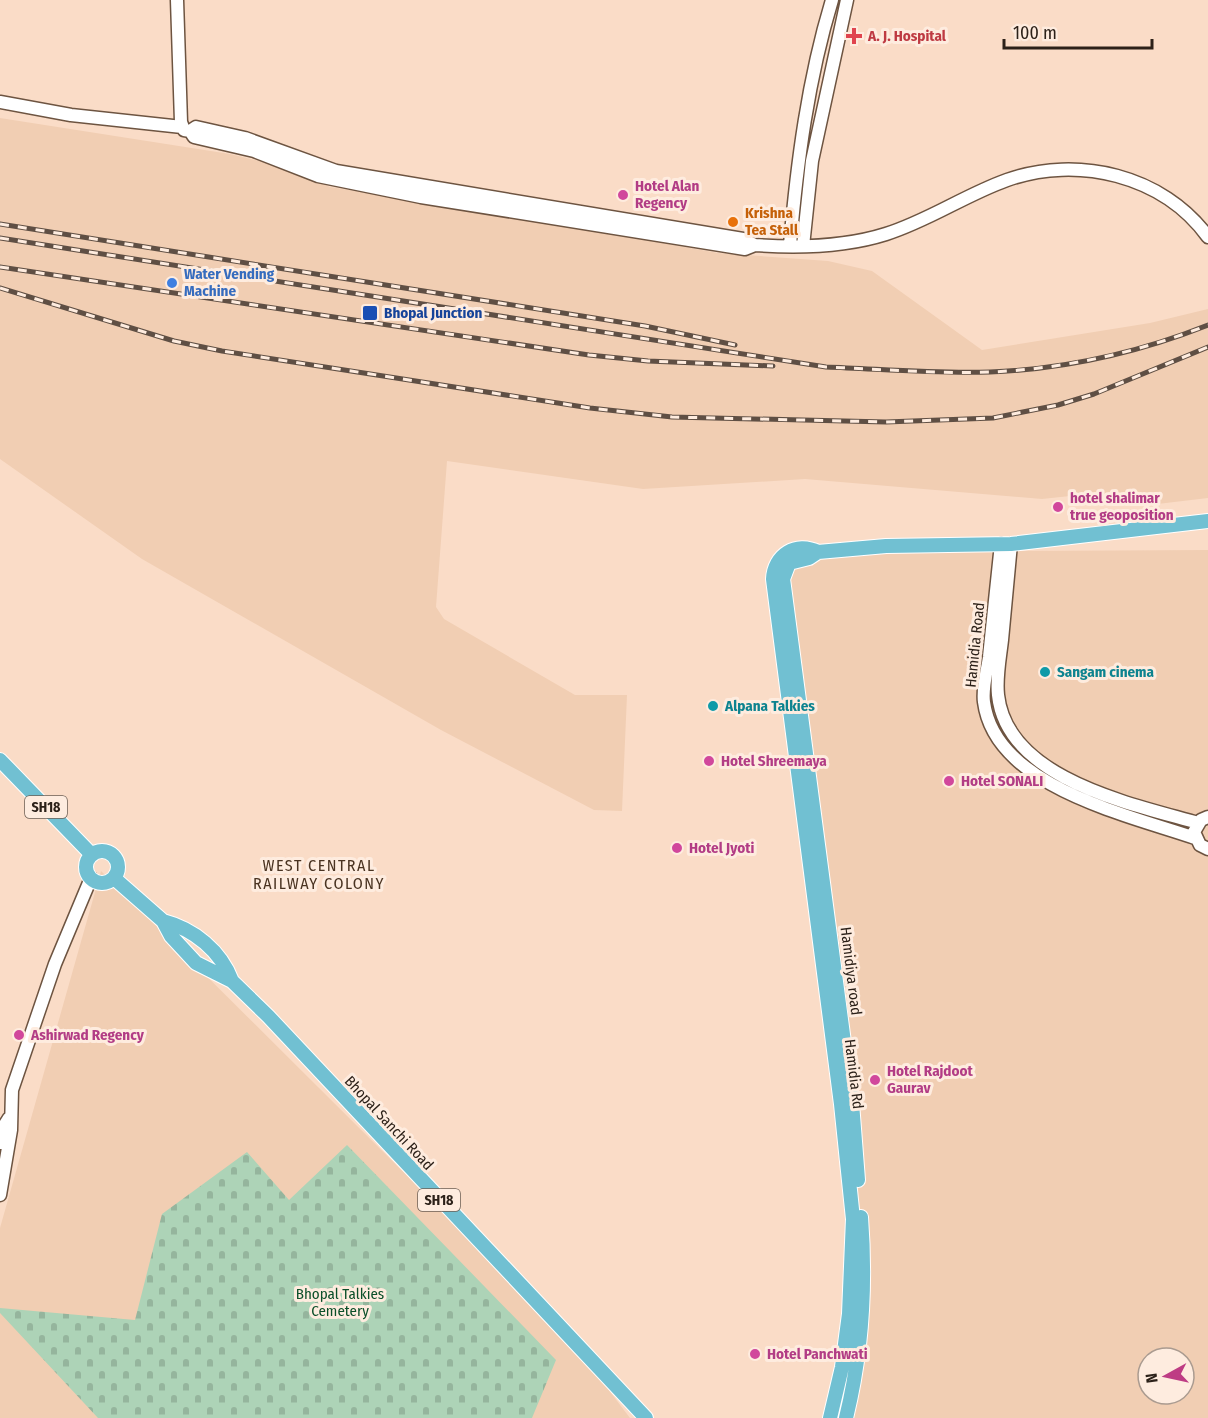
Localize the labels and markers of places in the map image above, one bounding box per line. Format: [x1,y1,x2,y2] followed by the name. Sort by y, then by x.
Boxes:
[845,27,863,45] marker: A. J. Hospital
[867,27,947,45] place label: A. J. Hospital
[635,177,699,212] place label: Hotel Alan Regency
[616,188,630,202] marker: Hotel Alan Regency
[745,204,799,239] place label: Krishna Tea Stall
[726,215,740,229] marker: Krishna Tea Stall
[184,265,275,300] place label: Water Vending Machine
[165,276,179,290] marker: Water Vending Machine
[361,304,379,322] marker: Bhopal Junction
[384,304,483,322] place label: Bhopal Junction
[1070,489,1174,524] place label: hotel shalimar true geoposition
[1051,500,1065,514] marker: hotel shalimar true geoposition
[1057,663,1155,681] place label: Sangam cinema
[1038,665,1052,679] marker: Sangam cinema
[724,697,815,715] place label: Alpana Talkies
[706,699,720,713] marker: Alpana Talkies
[721,752,827,770] place label: Hotel Shreemaya
[702,754,716,768] marker: Hotel Shreemaya
[961,772,1043,790] place label: Hotel SONALI
[942,774,956,788] marker: Hotel SONALI
[689,839,755,857] place label: Hotel Jyoti
[670,841,684,855] marker: Hotel Jyoti
[30,1026,145,1044] place label: Ashirwad Regency
[12,1028,26,1042] marker: Ashirwad Regency
[887,1062,974,1097] place label: Hotel Rajdoot Gaurav
[868,1073,882,1087] marker: Hotel Rajdoot Gaurav
[767,1345,868,1363] place label: Hotel Panchwati
[748,1347,762,1361] marker: Hotel Panchwati

